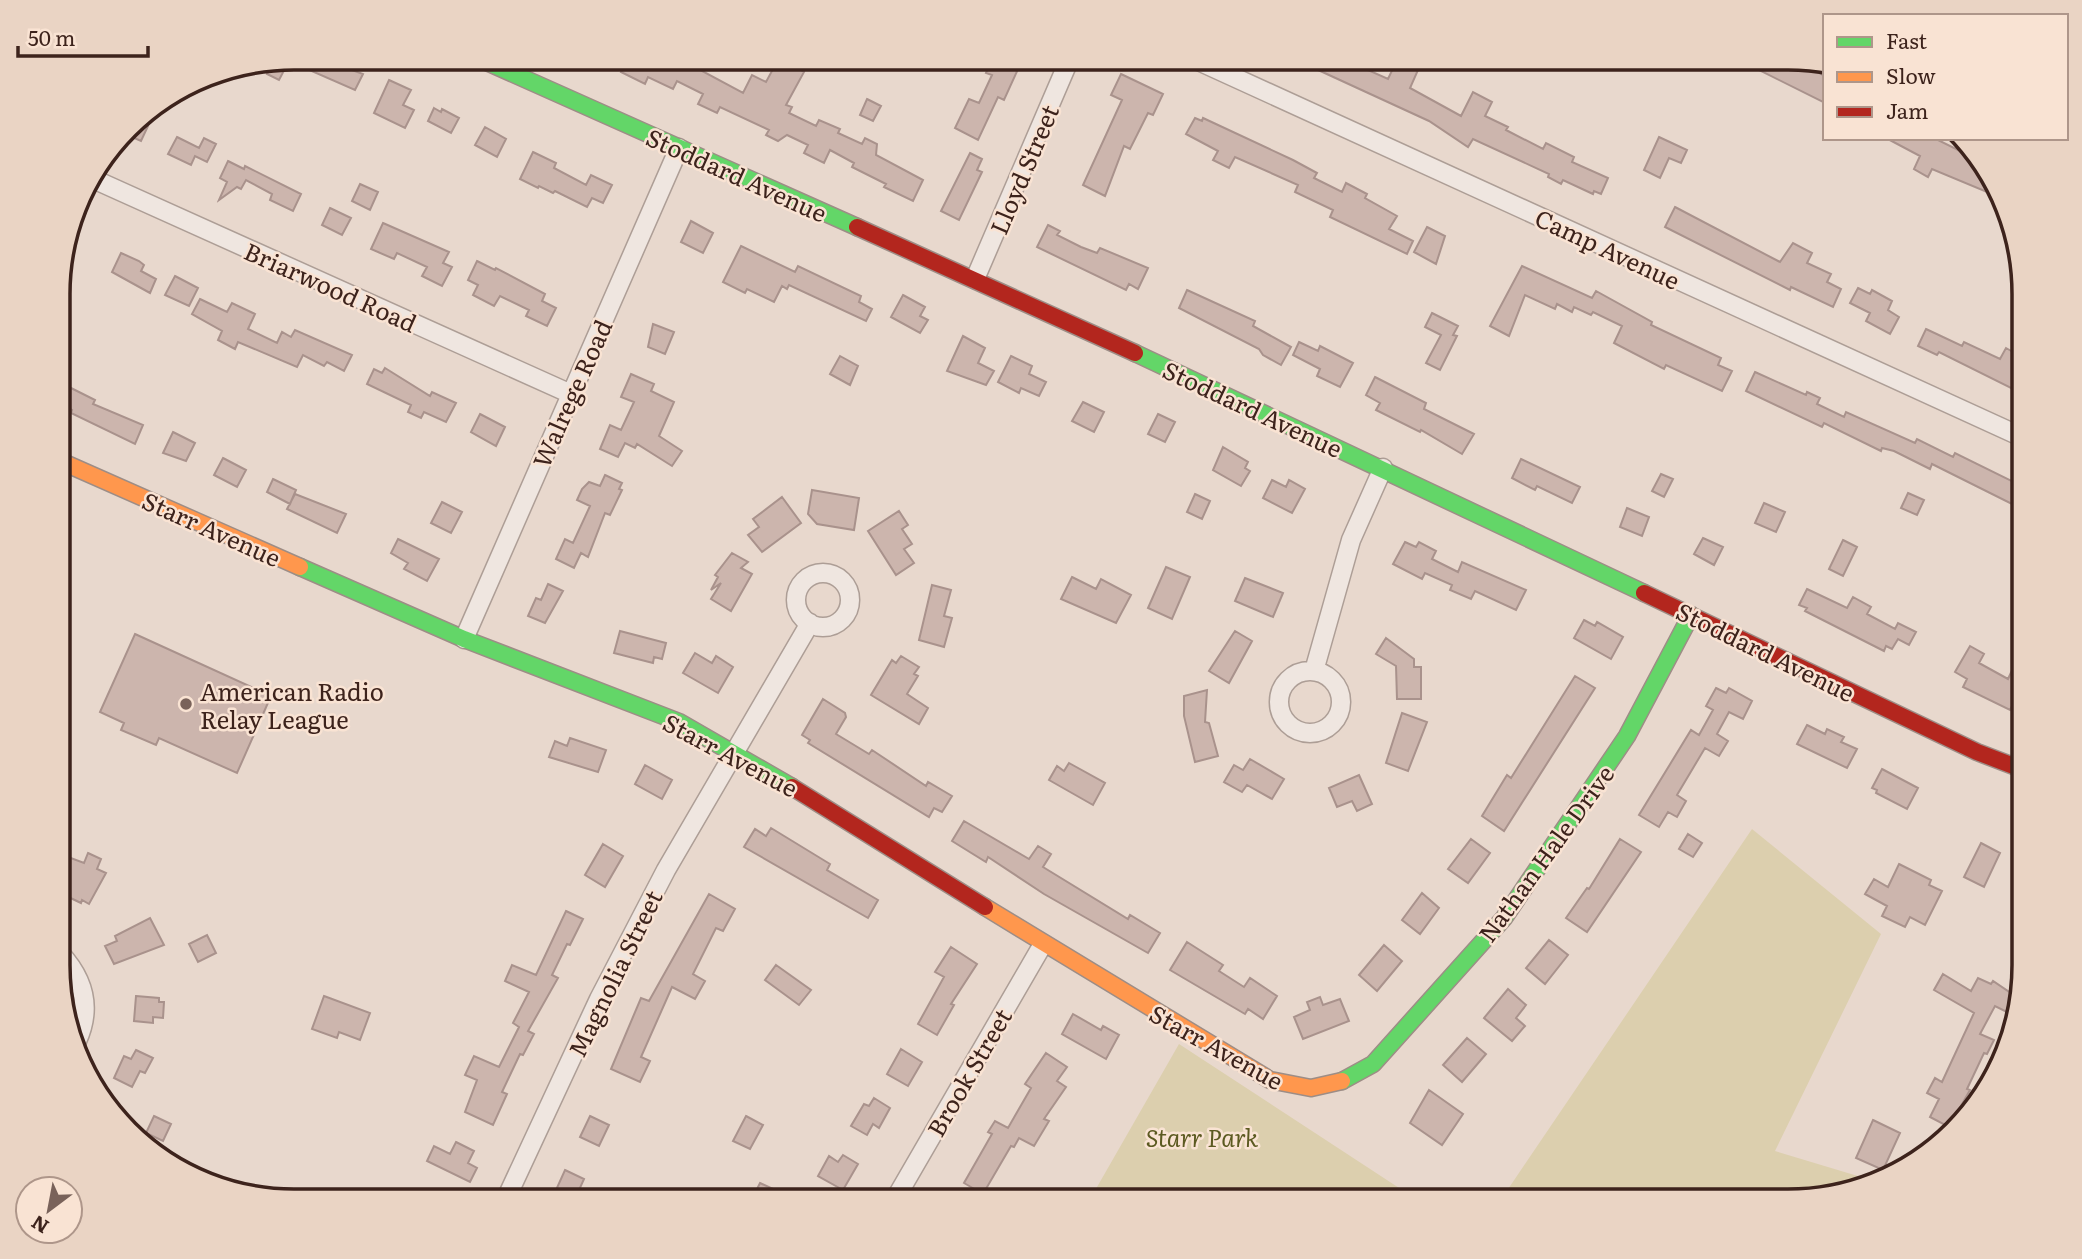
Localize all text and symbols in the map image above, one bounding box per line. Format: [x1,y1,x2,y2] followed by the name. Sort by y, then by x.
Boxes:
[18,14,147,58] scale bar
[1823,14,2068,140] legend
[28,21,75,52] text: 50 m
[1886,24,1927,55] text: Fast
[1886,59,1936,90] text: Slow
[1886,94,1928,125] text: Jam
[980,98,1066,239] street label: Lloyd Street
[641,118,833,230] street label: Stoddard Avenue
[1530,199,1686,297] street label: Camp Avenue
[239,232,423,340] street label: Briarwood Road
[523,313,619,473] street label: Walrege Road
[1157,351,1349,465] street label: Stoddard Avenue
[137,482,287,574] street label: Starr Avenue
[1671,593,1861,709] street label: Stoddard Avenue
[200,673,384,736] place label: American Radio Relay League
[178,696,194,712] marker: American Radio Relay League
[657,704,805,804] street label: Starr Avenue
[1469,757,1621,949] street label: Nathan Hale Drive
[558,883,670,1062] street label: Magnolia Street
[1144,995,1290,1097] street label: Starr Avenue
[917,1001,1019,1143] street label: Brook Street
[1146,1119,1259,1154] park label: Starr Park
[14,1175,84,1245] north arrow
[25,1209,54,1241] text: N

